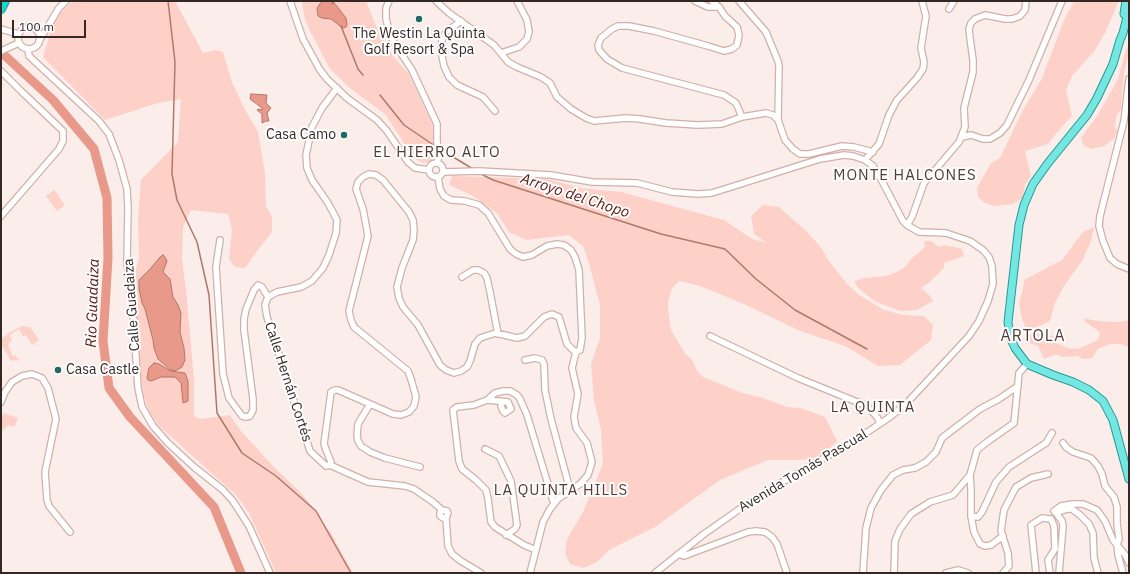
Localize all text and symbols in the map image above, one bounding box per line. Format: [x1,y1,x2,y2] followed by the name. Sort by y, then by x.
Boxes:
[14,12,88,38] scale bar
[414,14,424,24] marker: The Westin La Quinta Golf Resort & Spa
[19,19,54,34] text: 100 m
[353,26,485,58] place label: The Westin La Quinta Golf Resort & Spa
[266,127,336,143] place label: Casa Camo
[339,130,349,140] marker: Casa Camo
[373,144,501,162] district label: EL HIERRO ALTO
[833,167,977,185] district label: MONTE HALCONES
[518,170,632,222] water label: Arroyo del Chopo
[82,258,104,348] water label: Rio Guadaiza
[120,258,144,352] street label: Calle Guadaiza
[261,320,315,444] street label: Calle Hernán Cortés
[1001,326,1065,346] district label: ARTOLA
[66,362,139,378] place label: Casa Castle
[53,365,63,375] marker: Casa Castle
[831,399,915,417] district label: LA QUINTA
[736,426,870,516] street label: Avenida Tomás Pascual
[494,482,628,500] district label: LA QUINTA HILLS

